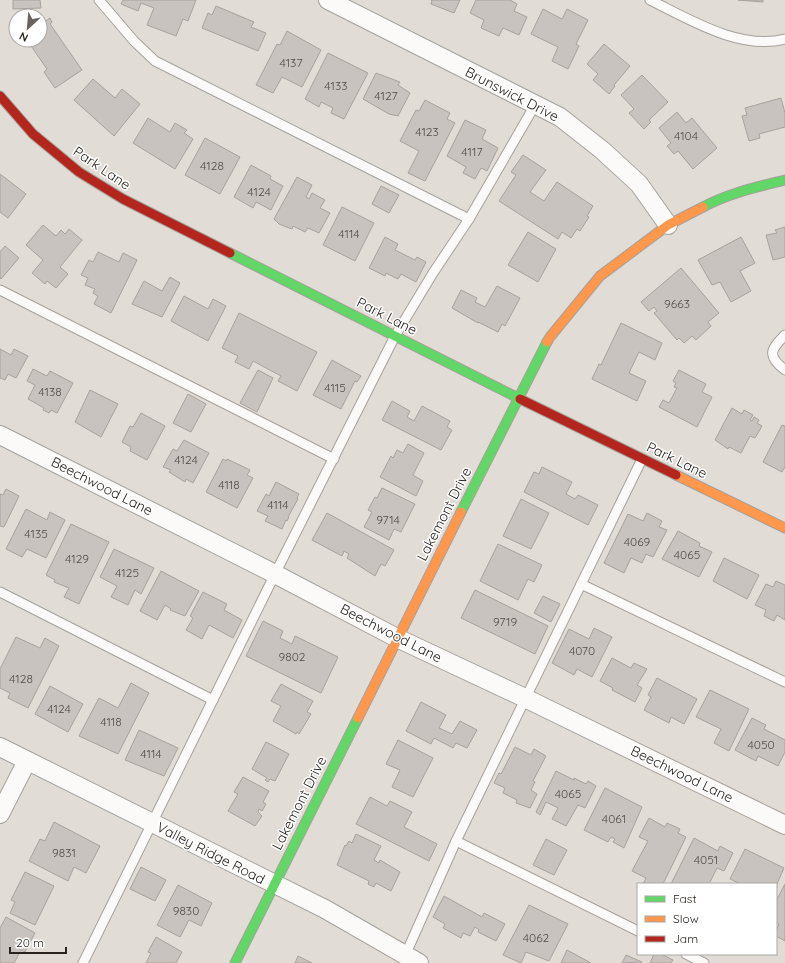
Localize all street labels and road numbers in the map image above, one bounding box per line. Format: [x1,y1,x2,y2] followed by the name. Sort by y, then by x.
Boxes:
[462,63,562,125] street label: Brunswick Drive
[70,142,134,194] street label: Park Lane
[354,293,420,339] street label: Park Lane
[644,438,710,482] street label: Park Lane
[48,453,156,519] street label: Beechwood Lane
[413,464,475,564] street label: Lakemont Drive
[337,600,445,666] street label: Beechwood Lane
[628,741,736,807] street label: Beechwood Lane
[268,753,330,853] street label: Lakemont Drive
[154,818,268,888] street label: Valley Ridge Road

